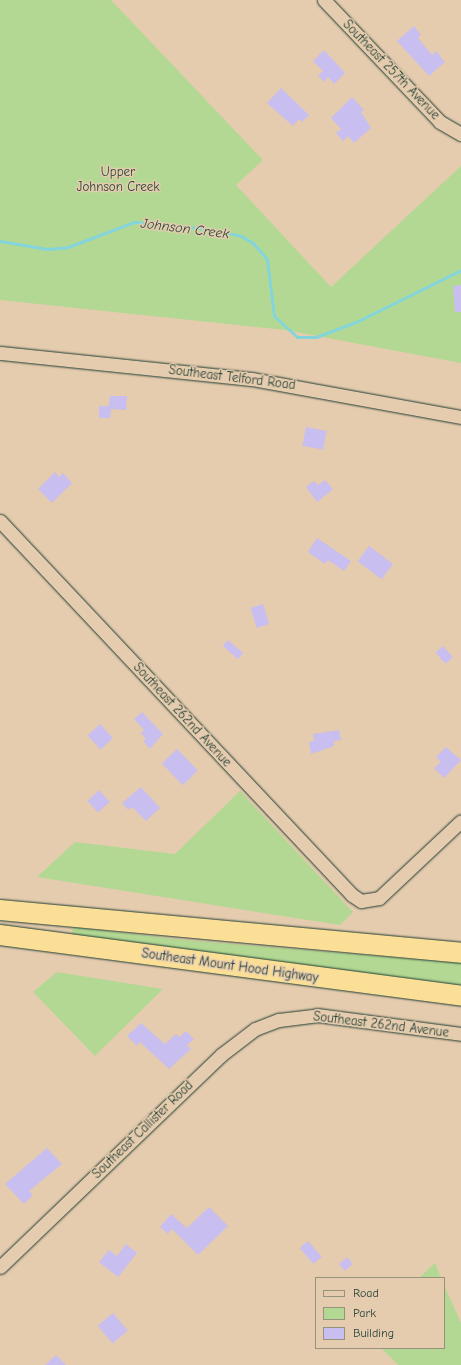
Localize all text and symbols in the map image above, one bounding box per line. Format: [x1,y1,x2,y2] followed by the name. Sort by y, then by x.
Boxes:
[339,17,443,123] street label: Southeast 257th Avenue
[77,165,159,196] park label: Upper Johnson Creek
[140,215,230,243] water label: Johnson Creek
[168,362,296,394] street label: Southeast Telford Road
[130,660,234,770] street label: Southeast 262nd Avenue
[141,946,319,986] street label: Southeast Mount Hood Highway
[312,1009,450,1041] street label: Southeast 262nd Avenue
[89,1078,197,1182] street label: Southeast Callister Road
[315,1277,445,1349] legend
[353,1286,379,1300] text: Road
[353,1306,376,1320] text: Park
[353,1326,394,1340] text: Building

